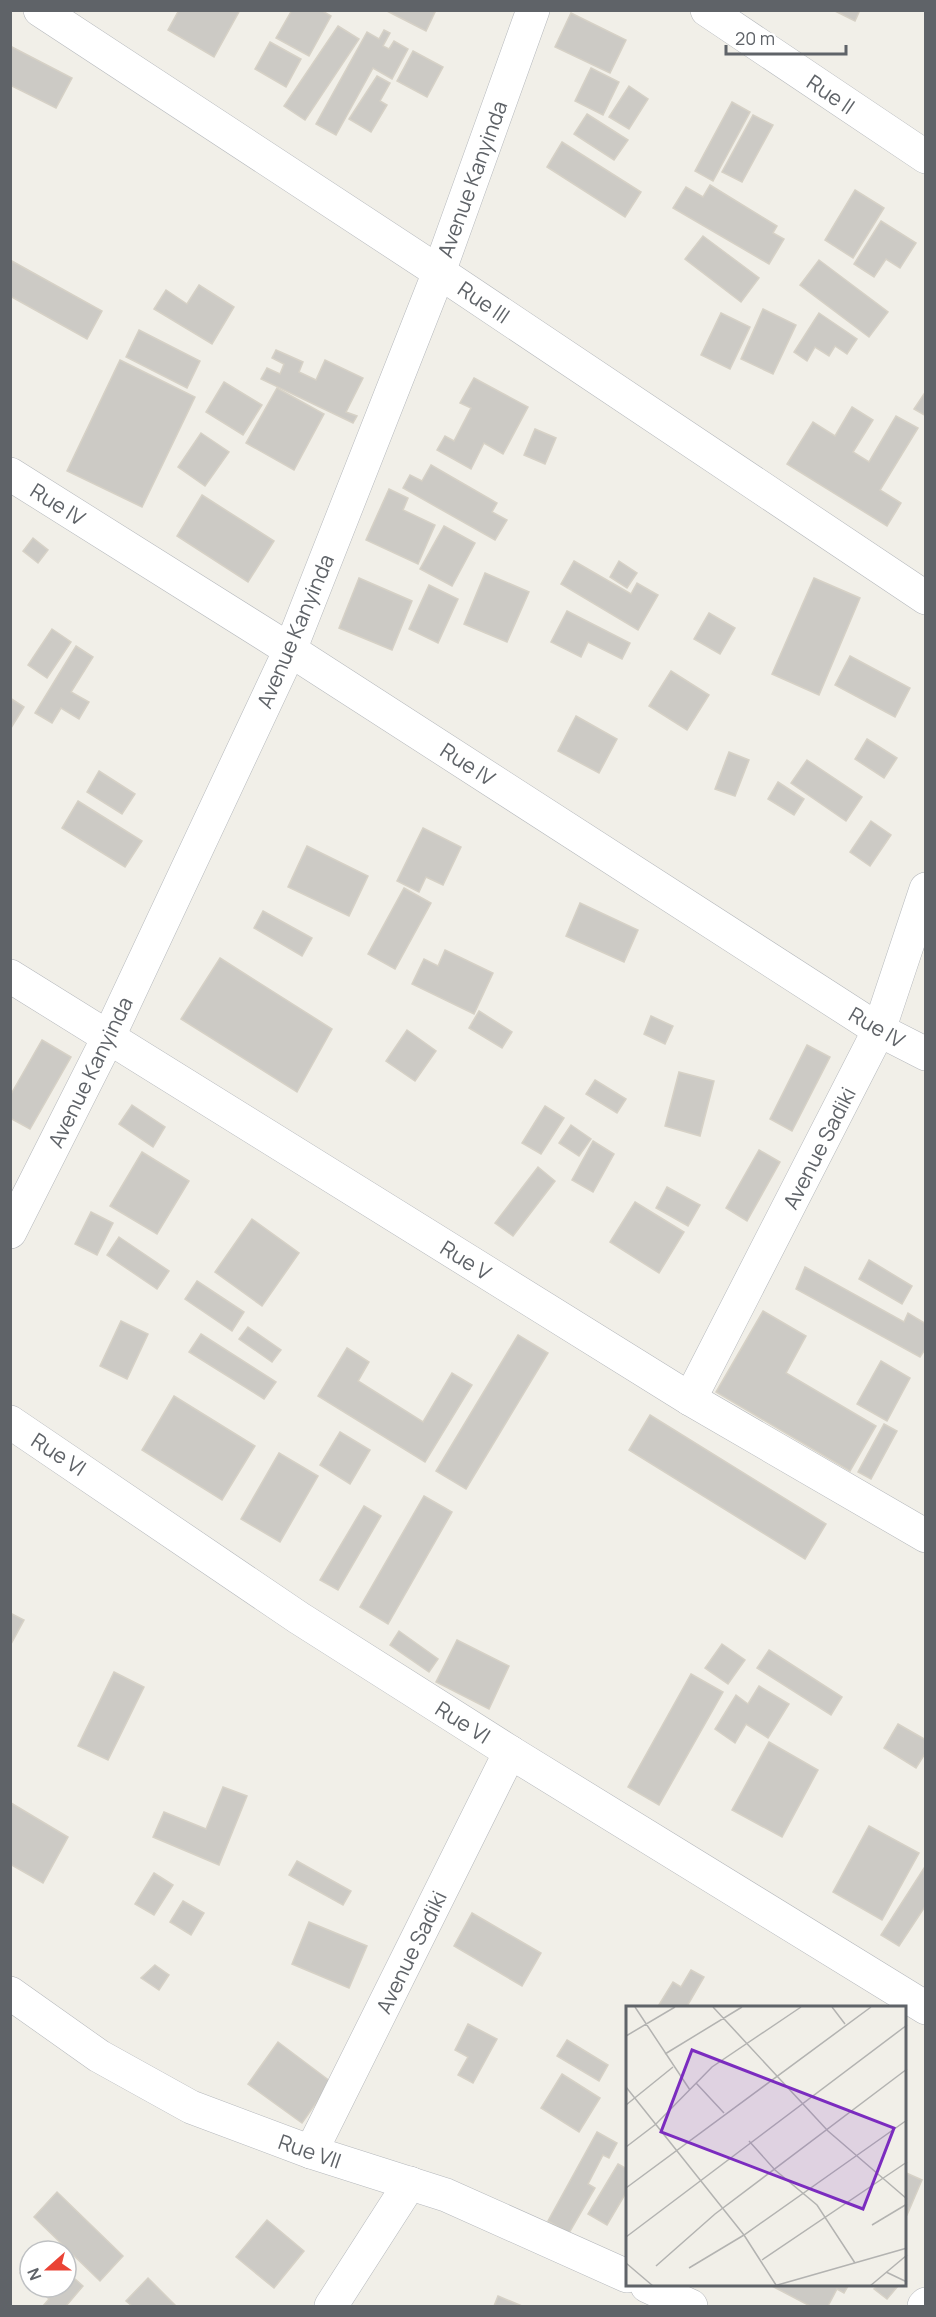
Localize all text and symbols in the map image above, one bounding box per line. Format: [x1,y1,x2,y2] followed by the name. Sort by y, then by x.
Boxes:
[726,18,846,56] scale bar
[735,26,775,50] text: 20 m
[802,68,860,120] street label: Rue II
[431,97,513,261] street label: Avenue Kanyinda
[453,274,515,330] street label: Rue III
[25,476,91,532] street label: Rue IV
[250,550,340,712] street label: Avenue Kanyinda
[435,736,501,792] street label: Rue IV
[41,992,139,1152] street label: Avenue Kanyinda
[844,1000,910,1054] street label: Rue IV
[776,1082,862,1214] street label: Avenue Sadiki
[435,1234,497,1287] street label: Rue V
[26,1426,92,1482] street label: Rue VI
[430,1694,496,1750] street label: Rue VI
[369,1886,453,2018] street label: Avenue Sadiki
[626,2006,906,2287] inset map
[275,2127,345,2175] street label: Rue VII
[18,2239,78,2299] north arrow
[22,2265,46,2284] text: N

